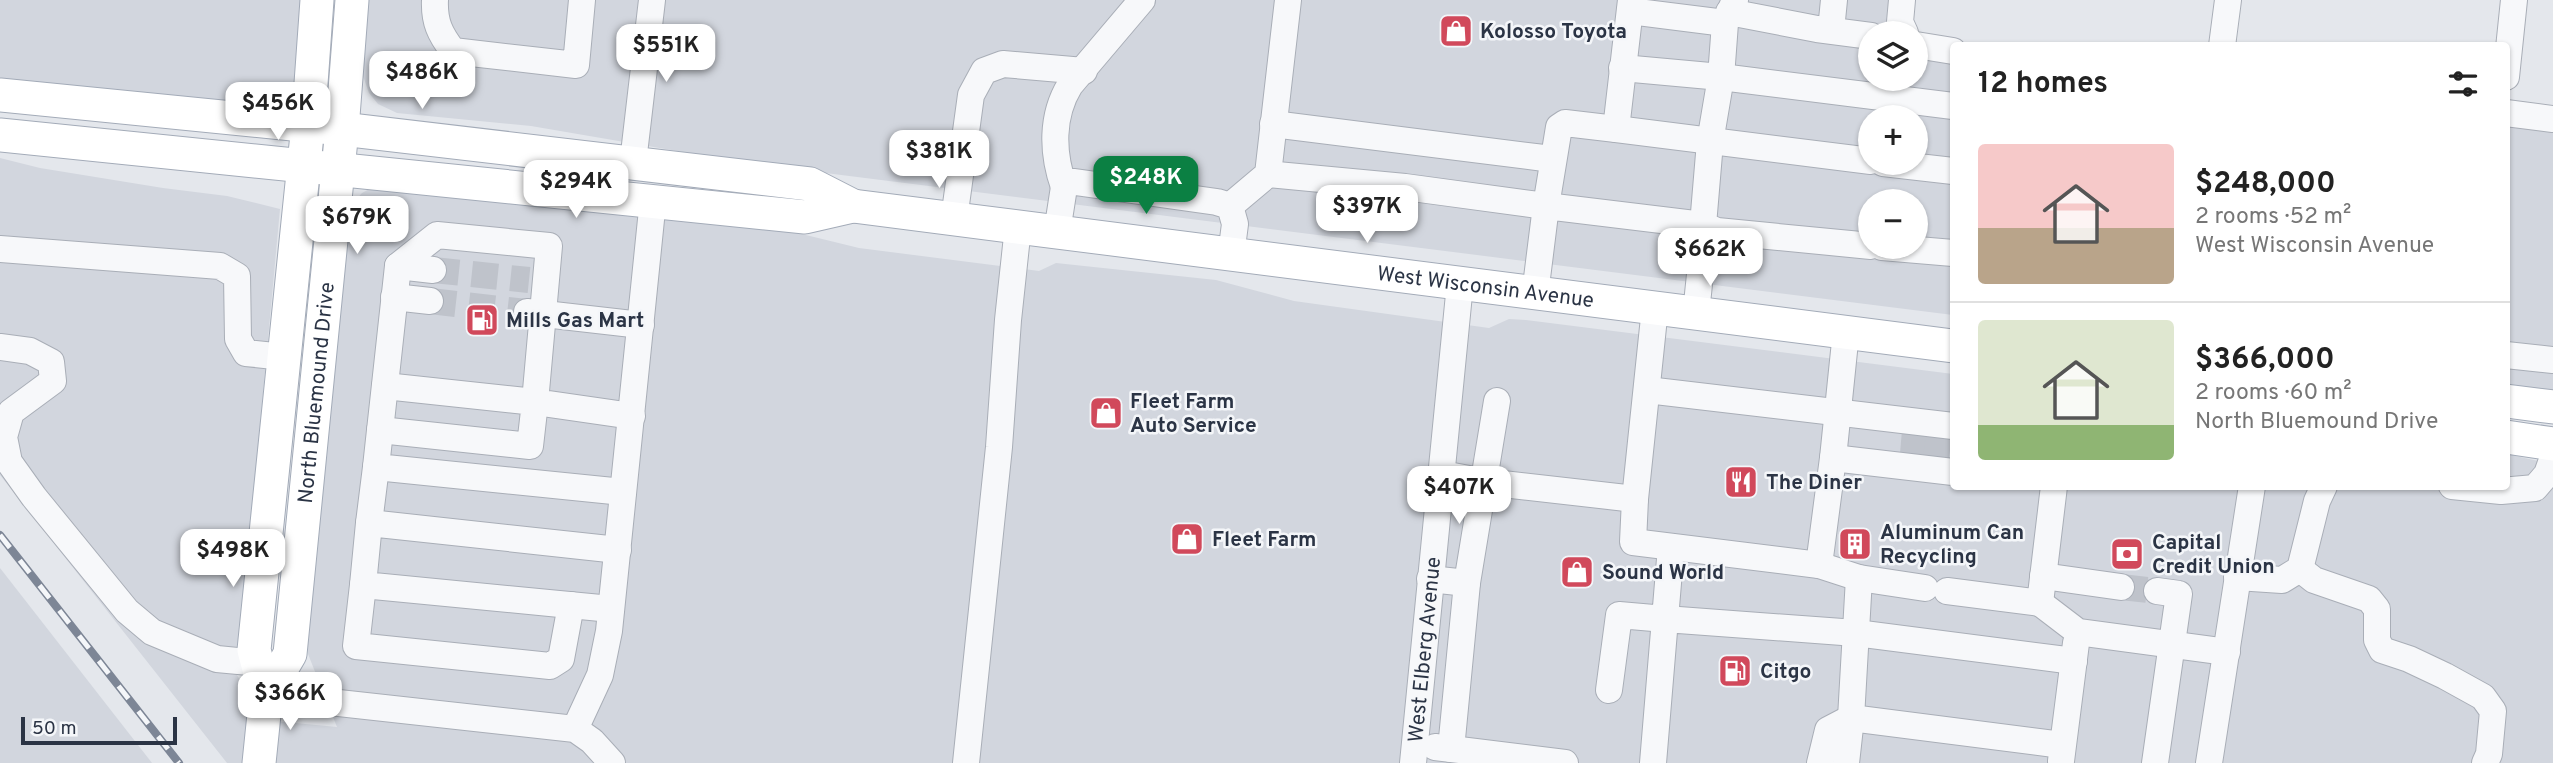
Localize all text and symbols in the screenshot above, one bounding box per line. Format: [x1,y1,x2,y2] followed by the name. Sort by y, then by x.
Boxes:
[1437,12,1475,50] shop icon: Kolosso Toyota
[1480,19,1627,46] place label: Kolosso Toyota
[1858,21,1928,259] map controls
[1858,21,1928,91] button: layers
[617,24,715,84] pin: $551K
[632,32,700,61] text: $551K
[373,52,471,111] pin: $486K
[385,59,459,88] text: $486K
[2444,65,2482,103] icon: filters
[1978,66,2108,103] text: 12 homes
[229,82,327,142] pin: $456K
[241,90,315,119] text: $456K
[1858,105,1928,175] button: +
[890,130,988,190] pin: $381K
[905,138,973,167] text: $381K
[1097,156,1195,216] pin: $248K
[527,160,625,220] pin: $294K
[1109,164,1183,193] text: $248K
[2195,166,2336,203] text: $248,000
[539,168,613,197] text: $294K
[2034,172,2118,256] icon: home
[1318,186,1416,245] pin: $397K
[1858,189,1928,259] button: −
[1332,193,1402,222] text: $397K
[308,196,406,256] pin: $679K
[2195,203,2351,232] text: 2 rooms · 52 m²
[322,204,392,233] text: $679K
[1661,229,1759,288] pin: $662K
[2195,232,2434,261] text: West Wisconsin Avenue
[1674,236,1746,265] text: $662K
[1375,261,1595,315] street label: West Wisconsin Avenue
[293,281,342,505] street label: North Bluemound Drive
[463,301,501,339] fuel station icon: Mills Gas Mart
[506,308,644,335] place label: Mills Gas Mart
[2195,342,2335,379] text: $366,000
[2034,348,2118,432] icon: home
[2195,379,2352,408] text: 2 rooms · 60 m²
[1130,389,1257,440] place label: Fleet Farm Auto Service
[1087,394,1125,432] shop icon: Fleet Farm Auto Service
[2195,408,2438,437] text: North Bluemound Drive
[1722,463,1760,501] restaurant icon: The Diner
[1410,466,1508,526] pin: $407K
[1766,470,1862,497] place label: The Diner
[1423,474,1495,503] text: $407K
[1168,520,1206,558] shop icon: Fleet Farm
[1880,520,2024,571] place label: Aluminum Can Recycling
[1836,525,1874,563] building icon: Aluminum Can Recycling
[1212,527,1316,554] place label: Fleet Farm
[184,530,282,589] pin: $498K
[2152,530,2275,581] place label: Capital Credit Union
[2108,535,2146,573] bank icon: Capital Credit Union
[196,537,270,566] text: $498K
[1558,553,1596,591] shop icon: Sound World
[1403,556,1448,744] street label: West Elberg Avenue
[1602,560,1724,587] place label: Sound World
[1716,652,1754,690] fuel station icon: Citgo
[1760,659,1811,686] place label: Citgo
[241,672,339,732] pin: $366K
[254,680,326,709] text: $366K
[21,714,177,746] scale bar
[32,717,77,741] text: 50 m

